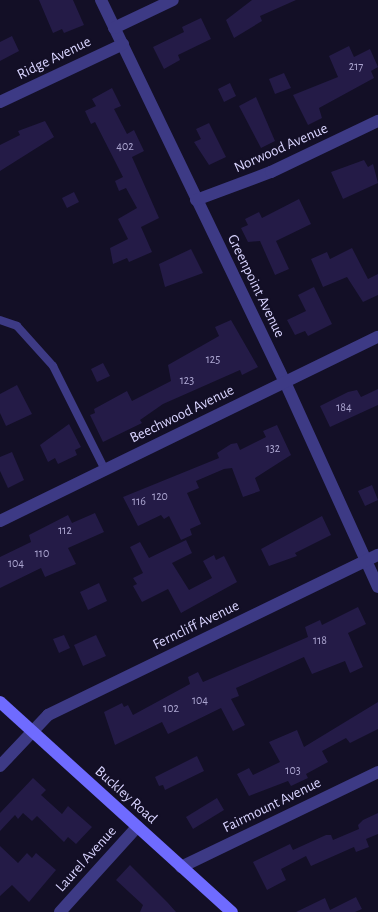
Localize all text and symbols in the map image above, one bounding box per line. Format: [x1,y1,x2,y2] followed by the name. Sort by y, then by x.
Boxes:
[14,32,94,84] street label: Ridge Avenue
[349,60,363,74] house number: 217
[231,119,331,177] street label: Norwood Avenue
[116,140,134,154] house number: 402
[223,232,289,340] street label: Greenpoint Avenue
[206,353,220,367] house number: 125
[180,374,194,388] house number: 123
[127,381,237,447] street label: Beechwood Avenue
[336,401,352,415] house number: 184
[266,442,280,456] house number: 132
[152,490,168,504] house number: 120
[132,495,146,509] house number: 116
[58,524,72,538] house number: 112
[35,547,49,561] house number: 110
[8,557,24,571] house number: 104
[150,596,242,654] street label: Ferncliff Avenue
[313,634,327,648] house number: 118
[192,694,208,708] house number: 104
[163,702,179,716] house number: 102
[91,762,161,828] street label: Buckley Road
[285,764,301,778] house number: 103
[220,773,324,837] street label: Fairmount Avenue
[52,822,120,896] street label: Laurel Avenue

